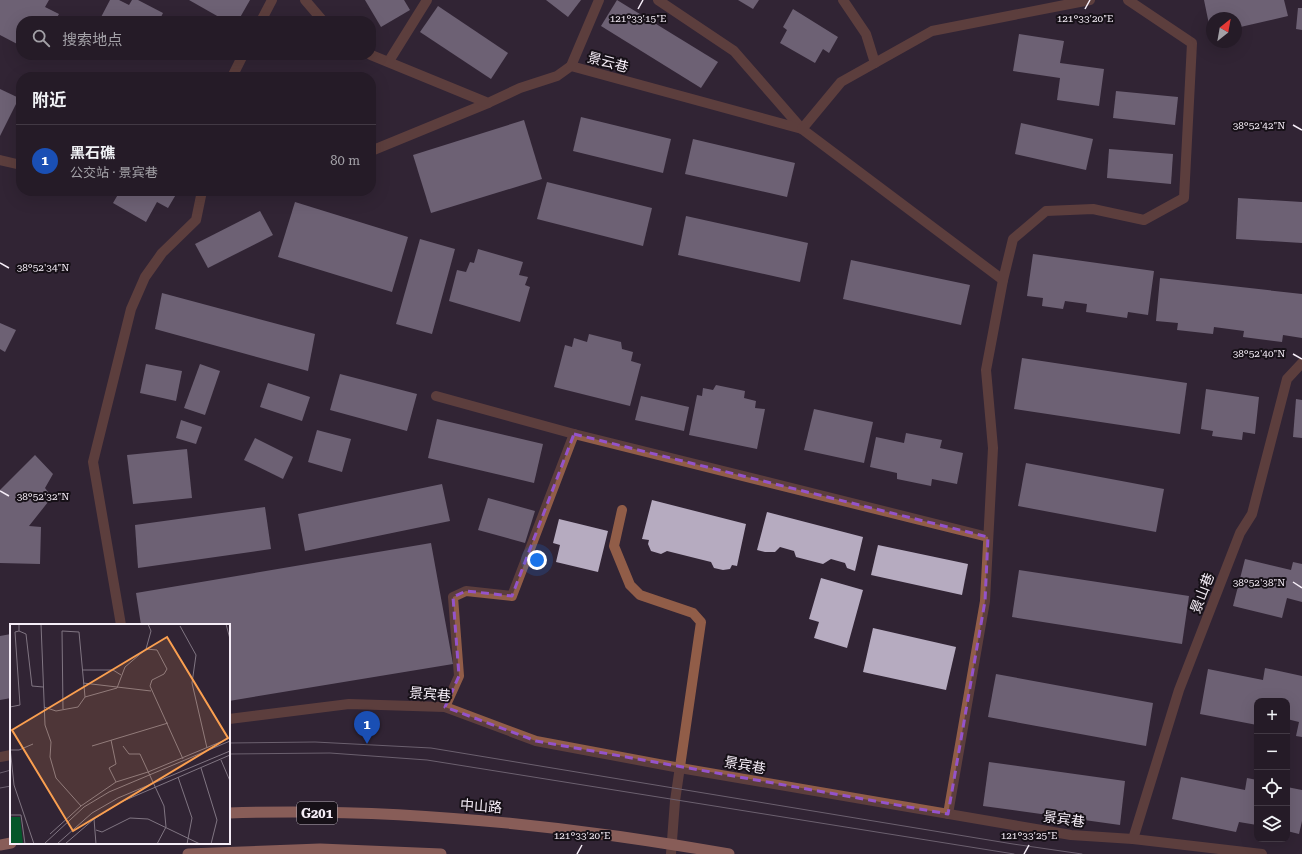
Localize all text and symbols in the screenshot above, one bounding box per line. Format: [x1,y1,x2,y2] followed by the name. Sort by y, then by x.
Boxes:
[1206,12,1242,48] north arrow
[610,13,666,24] text: 121°33'15"E
[1057,13,1113,24] text: 121°33'20"E
[16,16,376,60] search box
[30,27,52,49] icon: search
[62,31,122,49] text: 搜索地点
[586,49,630,75] street label: 景云巷
[32,90,66,110] text: 附近
[1233,120,1285,131] text: 38°52'42"N
[70,144,115,162] text: 黑石礁
[41,153,49,168] text: 1
[330,153,360,168] text: 80 m
[70,165,158,180] text: 公交站 · 景宾巷
[17,262,69,273] text: 38°52'34"N
[1233,348,1285,359] text: 38°52'40"N
[17,491,69,502] text: 38°52'32"N
[527,550,547,570] your location
[1187,571,1217,615] street label: 景山巷
[1233,577,1285,588] text: 38°52'38"N
[10,624,230,844] inset map
[408,684,452,704] street label: 景宾巷
[1254,698,1290,842] map controls
[1254,698,1290,734] button: +
[354,711,380,744] pin: 1
[1254,734,1290,770] button: −
[723,753,767,777] street label: 景宾巷
[1254,770,1290,806] button: locate
[459,797,503,815] street label: 中山路
[297,802,337,824] road number: G201
[1254,806,1290,842] button: layers
[1042,808,1086,830] street label: 景宾巷
[554,830,610,841] text: 121°33'20"E
[1001,830,1057,841] text: 121°33'25"E

